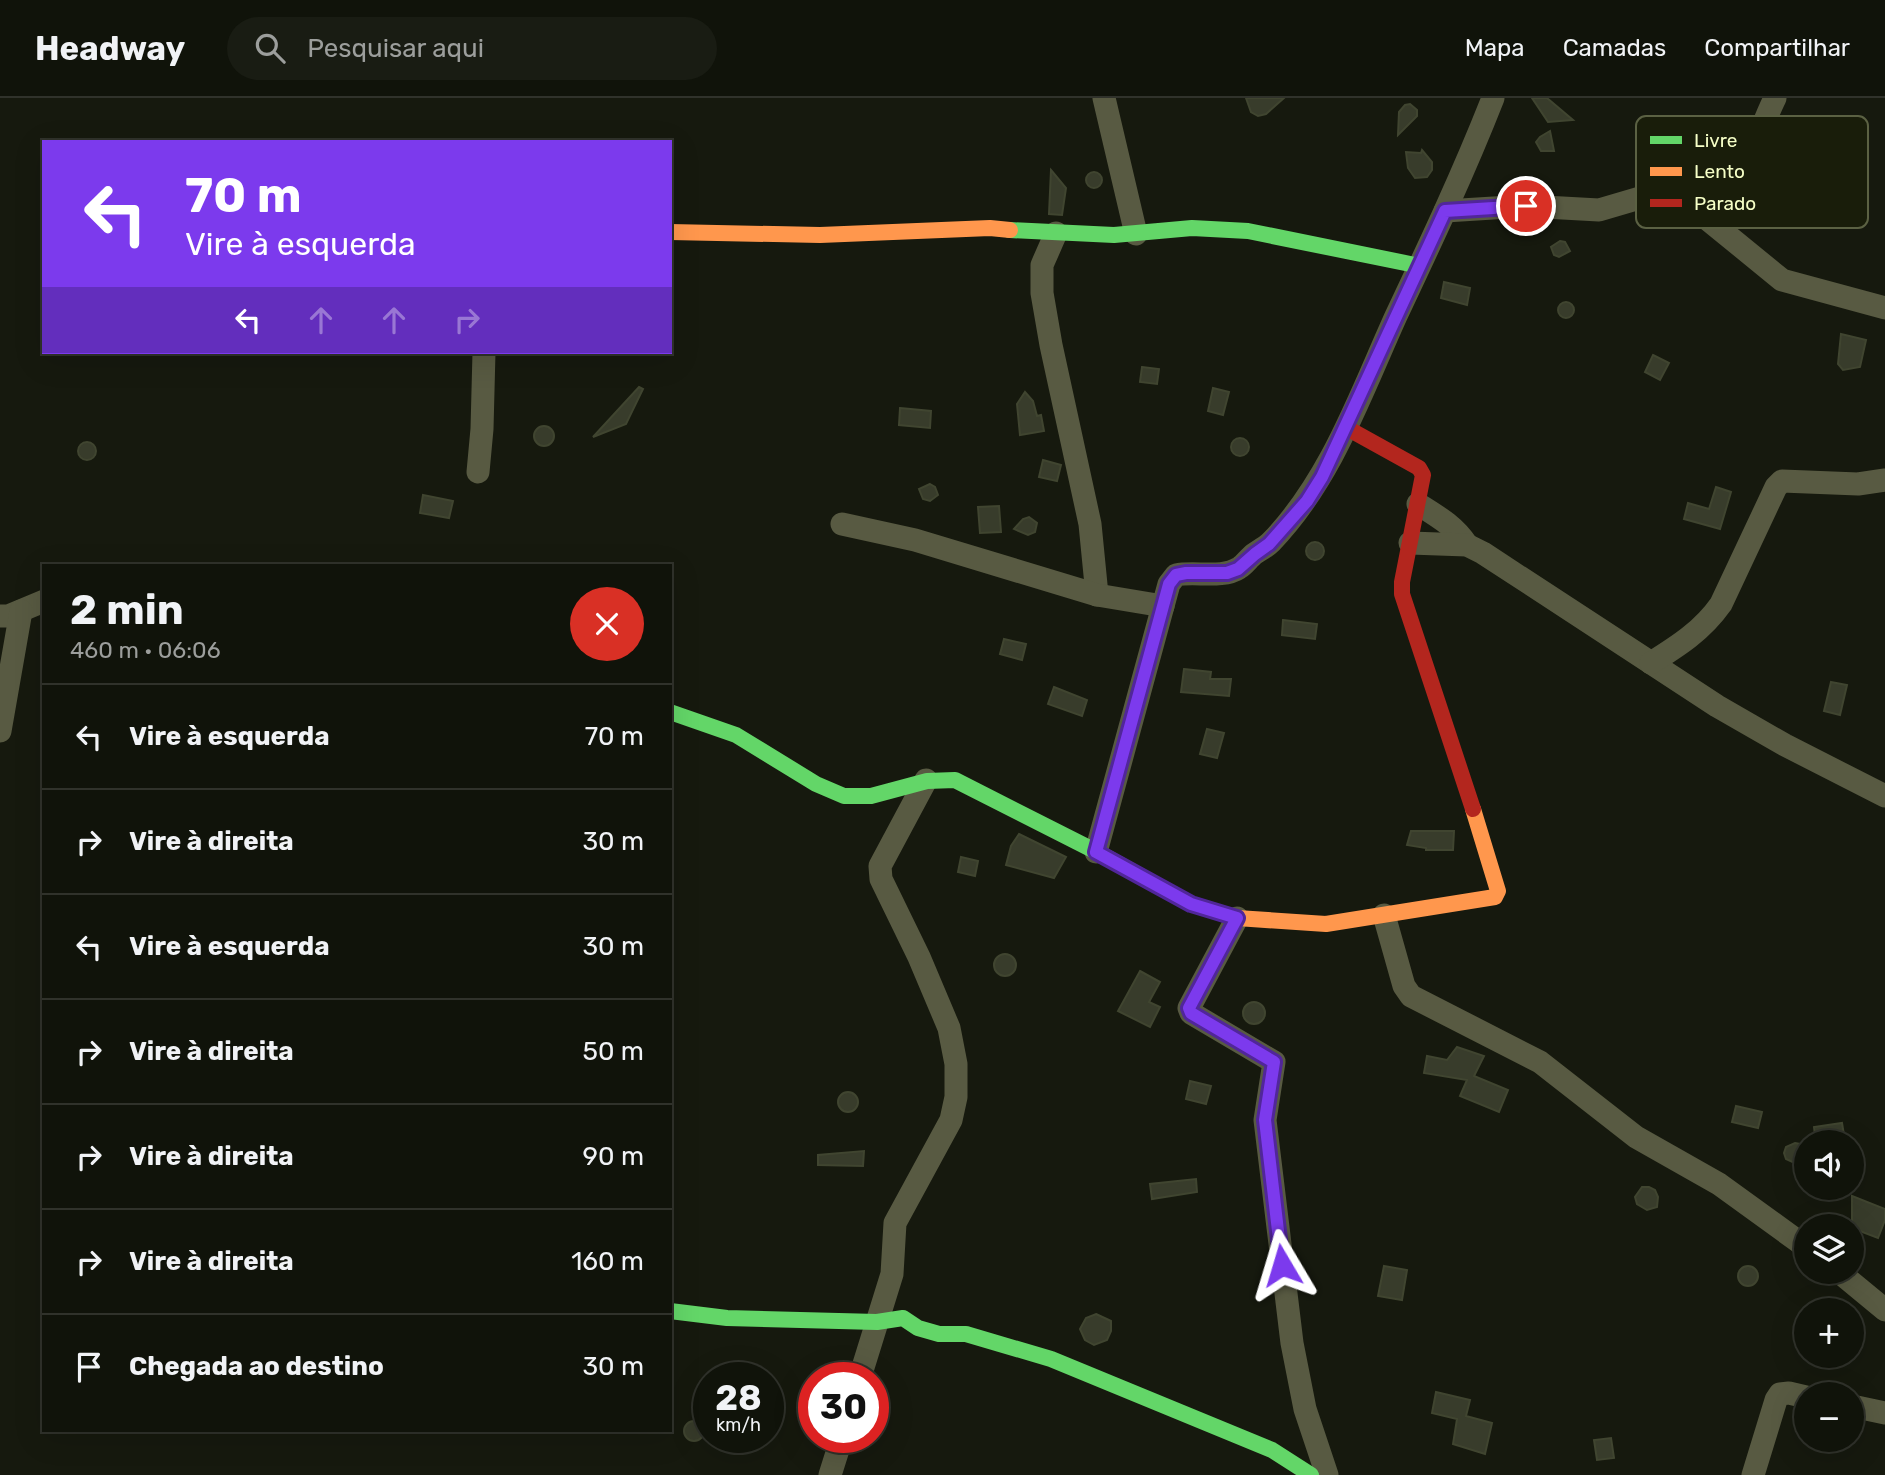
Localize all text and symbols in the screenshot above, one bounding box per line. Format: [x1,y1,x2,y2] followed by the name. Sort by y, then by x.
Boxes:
[227,17,717,80] search box
[35,29,185,68] text: Headway
[251,29,289,67] icon: search
[307,33,484,64] text: Pesquisar aqui
[1465,34,1525,62] text: Mapa
[1563,34,1666,62] text: Camadas
[1704,34,1850,62] text: Compartilhar
[1636,116,1868,228] legend
[1694,129,1738,152] text: Livre
[1694,160,1745,183] text: Lento
[185,166,302,224] text: 70 m
[70,168,161,259] icon: left
[1496,176,1556,236] pin
[1507,187,1545,225] icon: arrive
[1694,192,1756,215] text: Parado
[185,225,416,263] text: Vire à esquerda
[229,301,267,339] icon: left
[302,301,340,339] icon: ahead
[375,301,413,339] icon: ahead
[448,301,486,339] icon: right
[70,585,184,635] text: 2 min
[570,587,644,661] button: close
[70,636,221,664] text: 460 m · 06:06
[70,718,108,756] icon: left
[129,721,330,752] text: Vire à esquerda
[585,721,644,752] text: 70 m
[70,823,108,861] icon: right
[129,826,294,857] text: Vire à direita
[582,826,644,857] text: 30 m
[70,928,108,966] icon: left
[129,931,330,962] text: Vire à esquerda
[582,931,644,962] text: 30 m
[70,1033,108,1071] icon: right
[129,1036,294,1067] text: Vire à direita
[583,1036,644,1067] text: 50 m
[1794,1130,1864,1452] map controls
[1794,1130,1864,1200] button: sound
[70,1138,108,1176] icon: right
[129,1141,294,1172] text: Vire à direita
[583,1141,644,1172] text: 90 m
[1794,1214,1864,1284] button: layers
[1245,1228,1319,1302] position arrow
[70,1243,108,1281] icon: right
[129,1246,294,1277] text: Vire à direita
[571,1246,644,1277] text: 160 m
[1794,1298,1864,1368] button: +
[70,1348,108,1386] icon: arrive
[129,1351,384,1382] text: Chegada ao destino
[582,1351,644,1382] text: 30 m
[798,1362,889,1453] speed limit sign: 30
[715,1377,762,1419] text: 28
[1794,1382,1864,1452] button: −
[716,1414,761,1436] text: km/h

